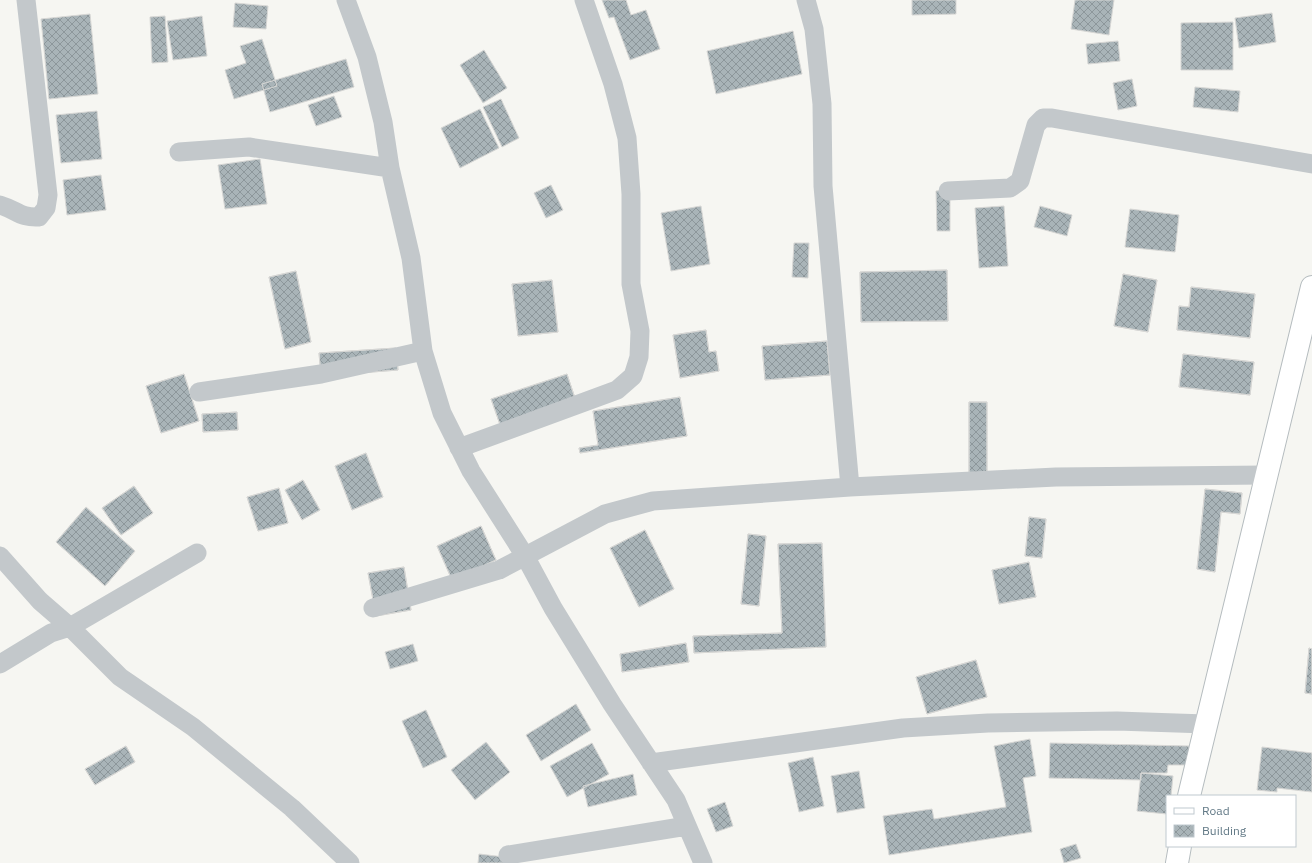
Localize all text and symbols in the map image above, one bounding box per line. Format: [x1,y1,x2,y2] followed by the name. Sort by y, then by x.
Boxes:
[1166,795,1296,847] legend
[1202,803,1230,818] text: Road
[1202,823,1247,838] text: Building

